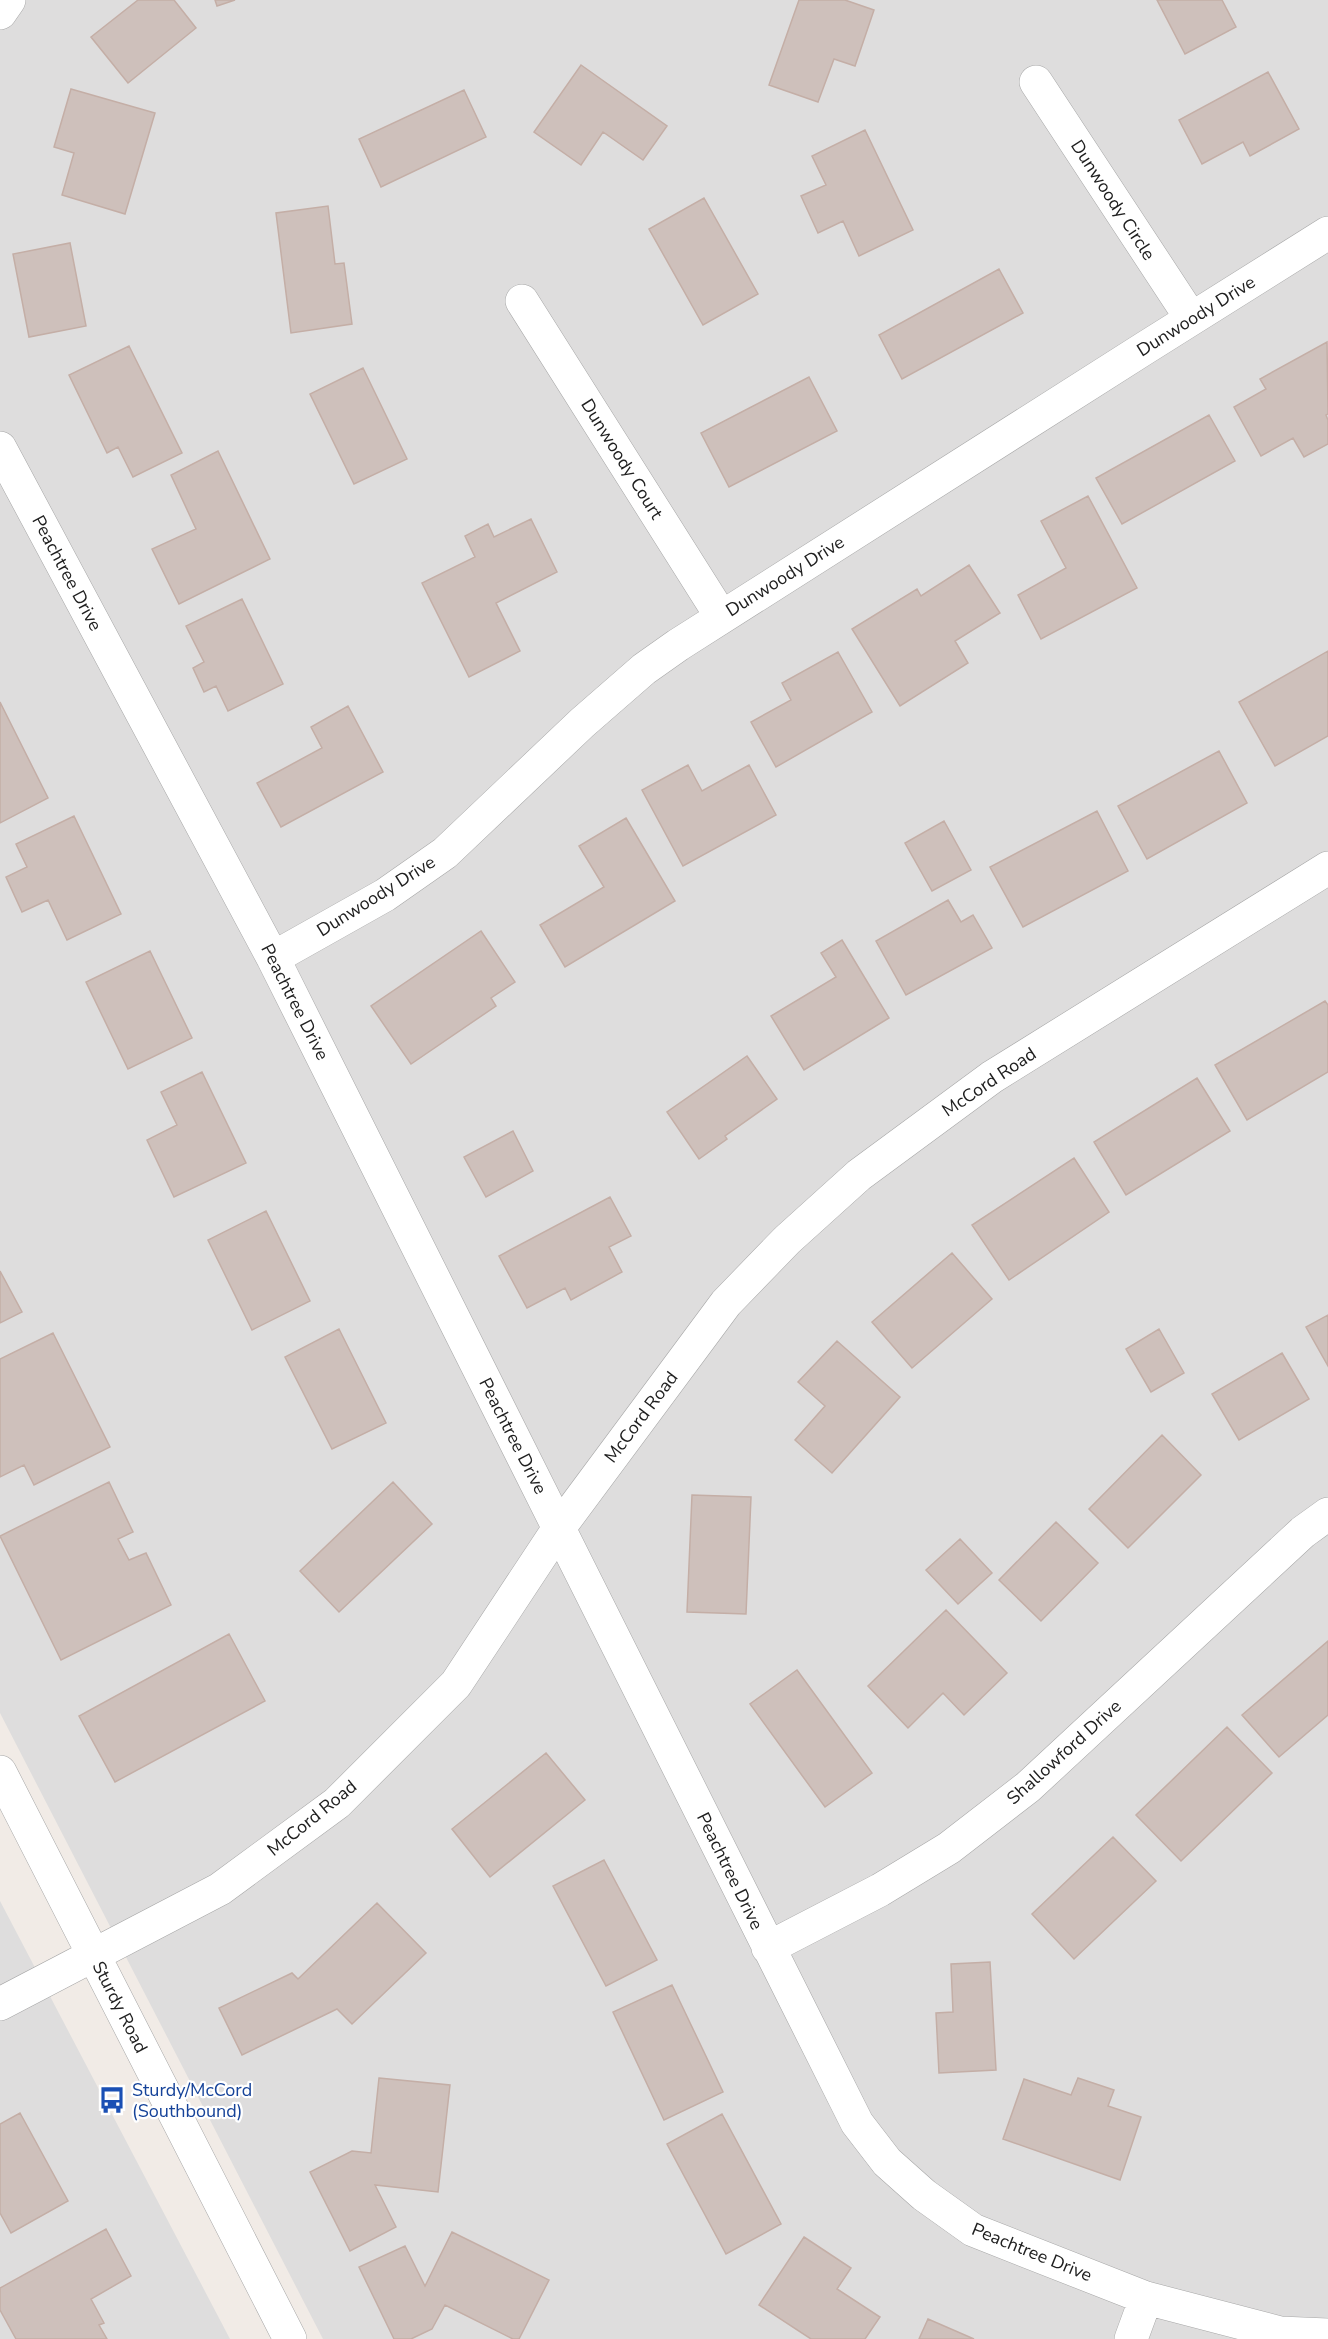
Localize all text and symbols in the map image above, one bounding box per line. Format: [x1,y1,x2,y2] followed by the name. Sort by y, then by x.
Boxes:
[1065,135,1161,265] street label: Dunwoody Circle
[1132,270,1260,362] street label: Dunwoody Drive
[575,394,669,524] street label: Dunwoody Court
[26,511,108,635] street label: Peachtree Drive
[721,530,849,622] street label: Dunwoody Drive
[312,850,440,942] street label: Dunwoody Drive
[255,940,335,1064] street label: Peachtree Drive
[937,1042,1041,1122] street label: McCord Road
[599,1366,683,1468] street label: McCord Road
[473,1374,553,1498] street label: Peachtree Drive
[1002,1694,1126,1810] street label: Shallowford Drive
[262,1775,362,1861] street label: McCord Road
[691,1808,769,1934] street label: Peachtree Drive
[87,1957,153,2057] street label: Sturdy Road
[132,2078,252,2123] place label: Sturdy/McCord (Southbound)
[97,2085,127,2115] bus stop icon: Sturdy/McCord (Southbound)
[968,2217,1096,2287] street label: Peachtree Drive

